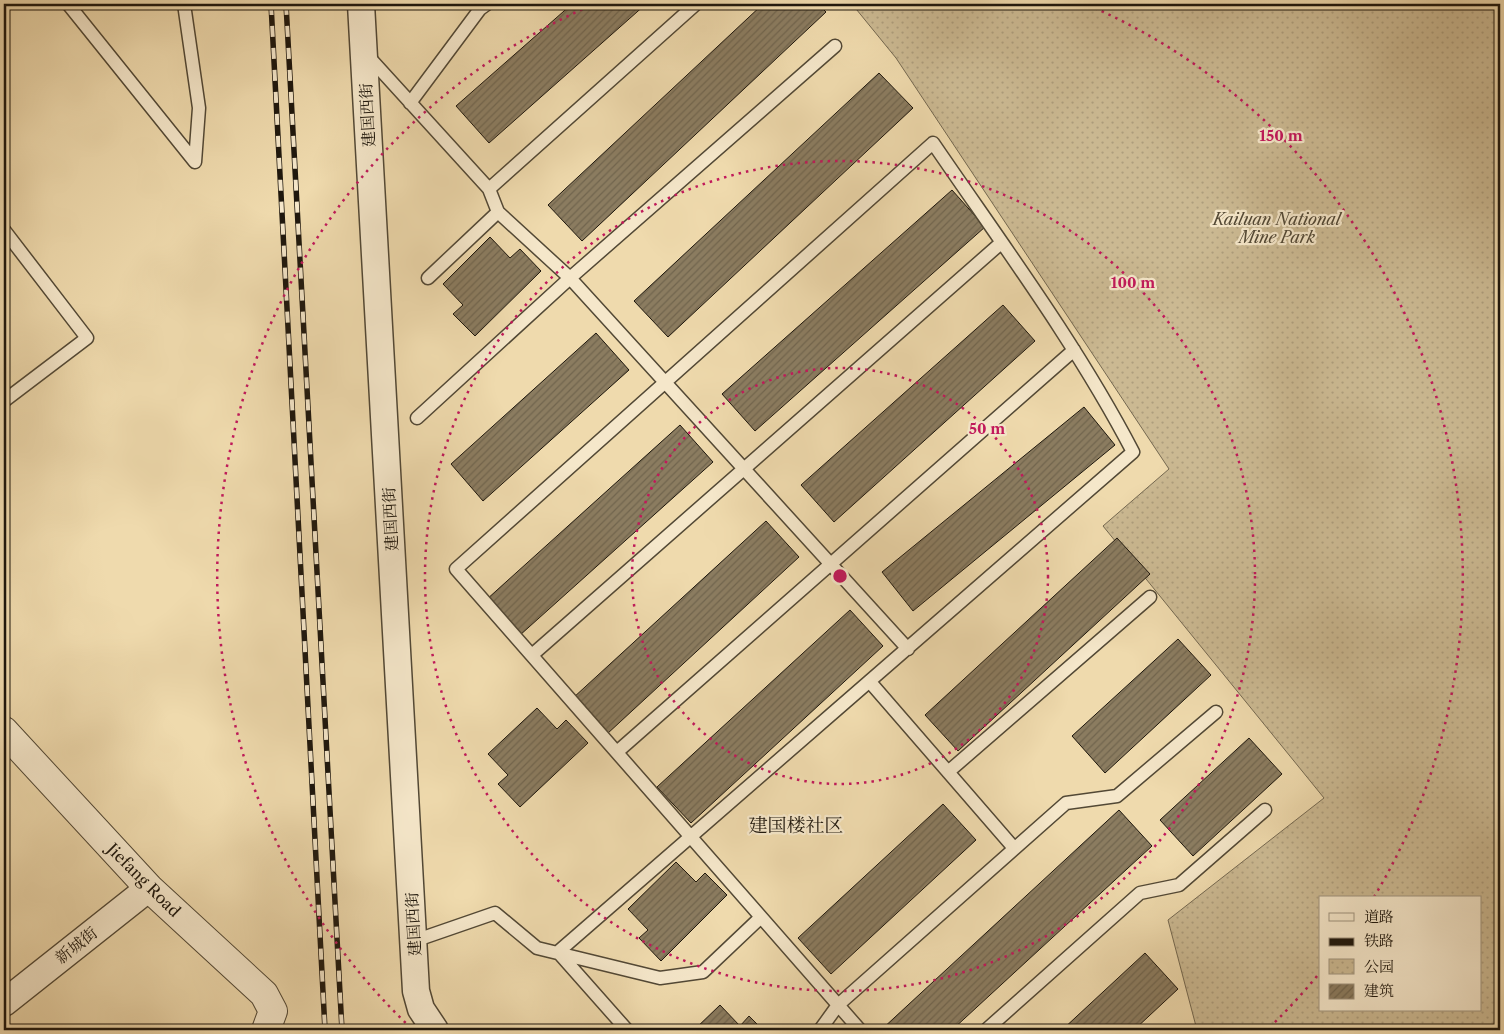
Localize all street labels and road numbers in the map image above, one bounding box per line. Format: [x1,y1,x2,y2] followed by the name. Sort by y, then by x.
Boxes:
[355,83,379,147] street label: 建国西街
[378,487,402,551] street label: 建国西街
[101,837,185,921] street label: Jiefang Road
[401,892,425,956] street label: 建国西街
[51,922,101,968] street label: 新城街

